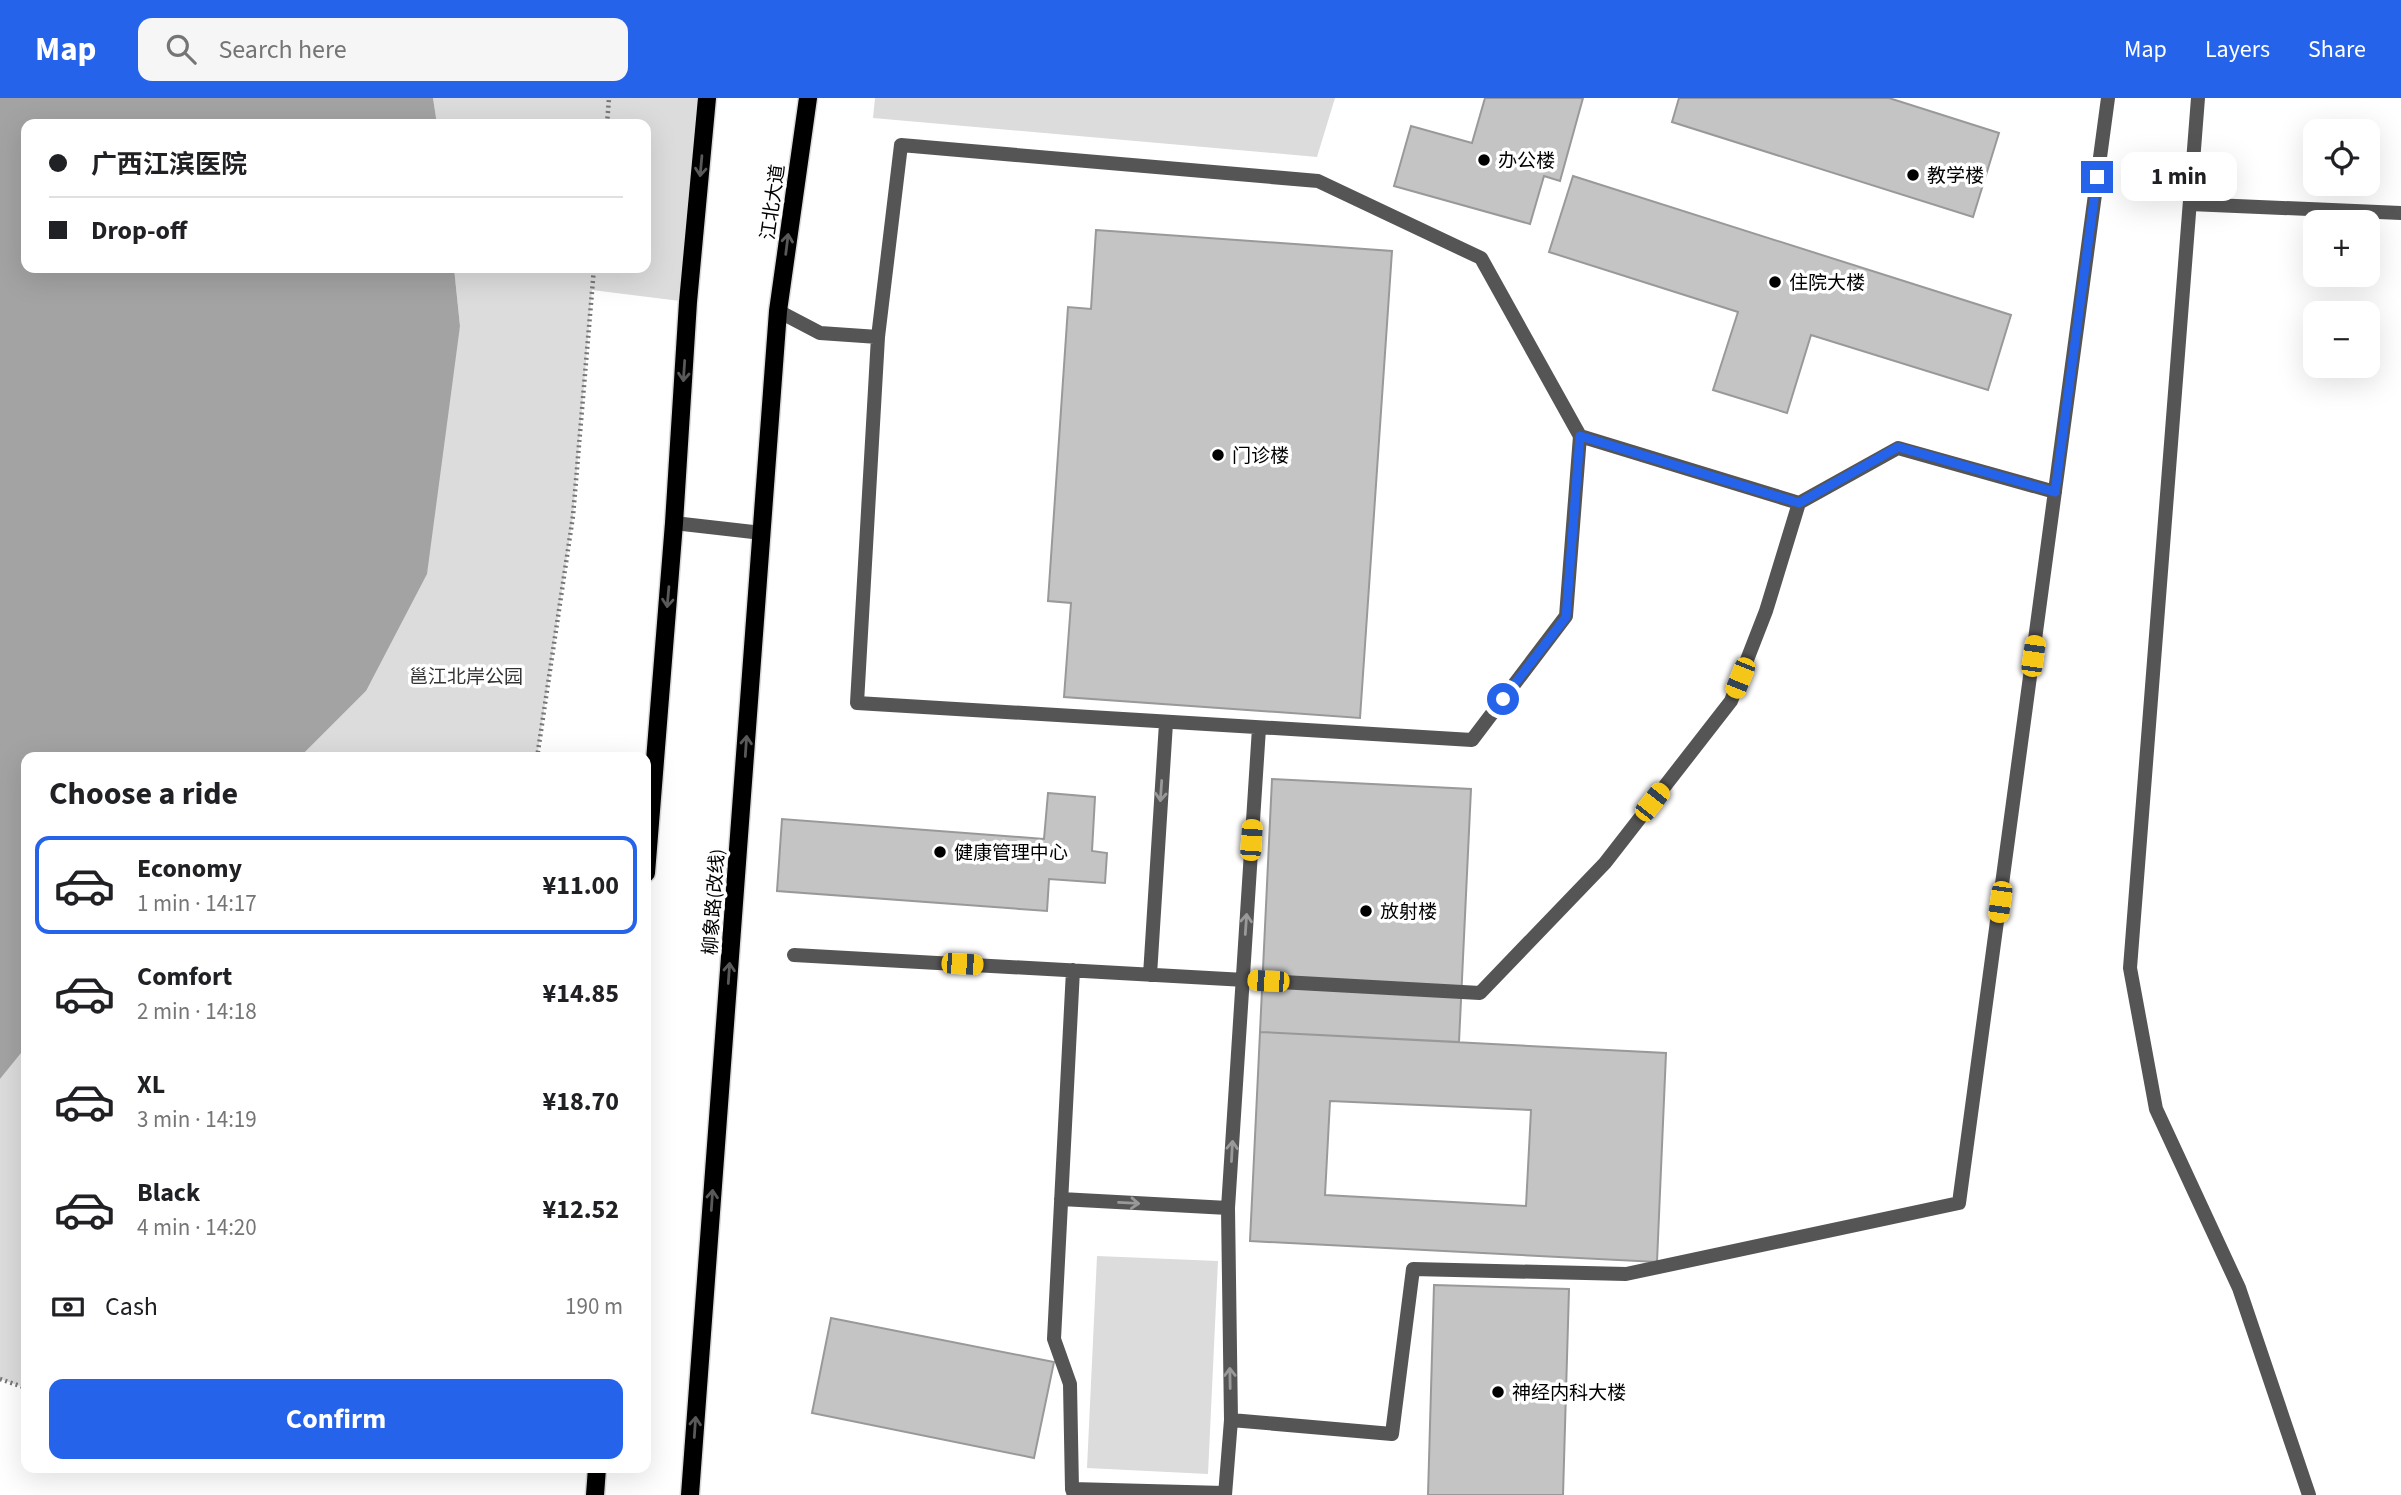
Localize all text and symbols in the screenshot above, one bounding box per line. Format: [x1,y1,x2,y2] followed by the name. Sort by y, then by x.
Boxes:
[138,18,628,81] search box
[35,26,96,73] text: Map
[162,30,200,68] icon: search
[218,31,347,68] text: Search here
[2124,32,2167,67] text: Map
[2205,32,2270,67] text: Layers
[2308,32,2366,67] text: Share
[2303,119,2380,378] map controls
[2303,119,2380,196] button: locate
[91,146,247,183] text: 广西江滨医院
[1498,148,1555,175] place label: 办公楼
[1476,152,1492,168] marker: 办公楼
[2122,153,2237,202] callout: 1 min
[694,154,707,177] one-way arrow
[2151,160,2207,193] text: 1 min
[2081,161,2113,193] route end
[755,163,792,242] street label: 江北大道
[1927,163,1984,190] place label: 教学楼
[1905,167,1921,183] marker: 教学楼
[2303,210,2380,287] button: +
[91,212,187,249] text: Drop-off
[781,233,794,256] one-way arrow
[1789,270,1865,297] place label: 住院大楼
[1767,274,1783,290] marker: 住院大楼
[2303,301,2380,378] button: −
[677,359,690,381] one-way arrow
[1232,443,1289,470] place label: 门诊楼
[1210,447,1226,463] marker: 门诊楼
[661,586,674,608] one-way arrow
[2020,634,2047,678] car
[1723,655,1758,701] car
[409,664,523,691] park label: 邕江北岸公园
[1487,683,1519,715] route start
[740,736,753,758] one-way arrow
[49,771,238,817] text: Choose a ride
[1155,779,1168,802] one-way arrow
[1631,779,1674,825] car
[1240,818,1263,862] car
[954,840,1068,867] place label: 健康管理中心
[932,844,948,860] marker: 健康管理中心
[697,848,732,956] street label: 柳象路(改线)
[137,850,242,887] text: Economy
[53,854,116,917] icon: car
[543,867,619,904] text: ¥11.00
[1987,880,2014,924] car
[137,887,257,920] text: 1 min · 14:17
[1380,899,1437,926] place label: 放射楼
[1358,903,1374,919] marker: 放射楼
[1239,912,1252,935] one-way arrow
[941,952,984,976] car
[137,958,232,995] text: Comfort
[53,962,116,1025] icon: car
[723,962,736,985] one-way arrow
[1247,969,1290,993] car
[543,975,619,1012] text: ¥14.85
[137,995,257,1028] text: 2 min · 14:18
[137,1066,165,1103] text: XL
[53,1070,116,1133] icon: car
[543,1083,619,1120] text: ¥18.70
[137,1103,257,1136] text: 3 min · 14:19
[1225,1139,1238,1162] one-way arrow
[137,1174,200,1211] text: Black
[53,1178,116,1241] icon: car
[706,1189,719,1212] one-way arrow
[543,1191,619,1228] text: ¥12.52
[1118,1196,1141,1209] one-way arrow
[137,1211,257,1244] text: 4 min · 14:20
[49,1288,87,1326] icon: cash
[105,1288,158,1325] text: Cash
[565,1290,623,1323] text: 190 m
[1223,1367,1237,1390] one-way arrow
[49,1379,623,1459] button: Confirm
[1512,1380,1626,1407] place label: 神经内科大楼
[1490,1384,1506,1400] marker: 神经内科大楼
[689,1416,702,1439] one-way arrow

